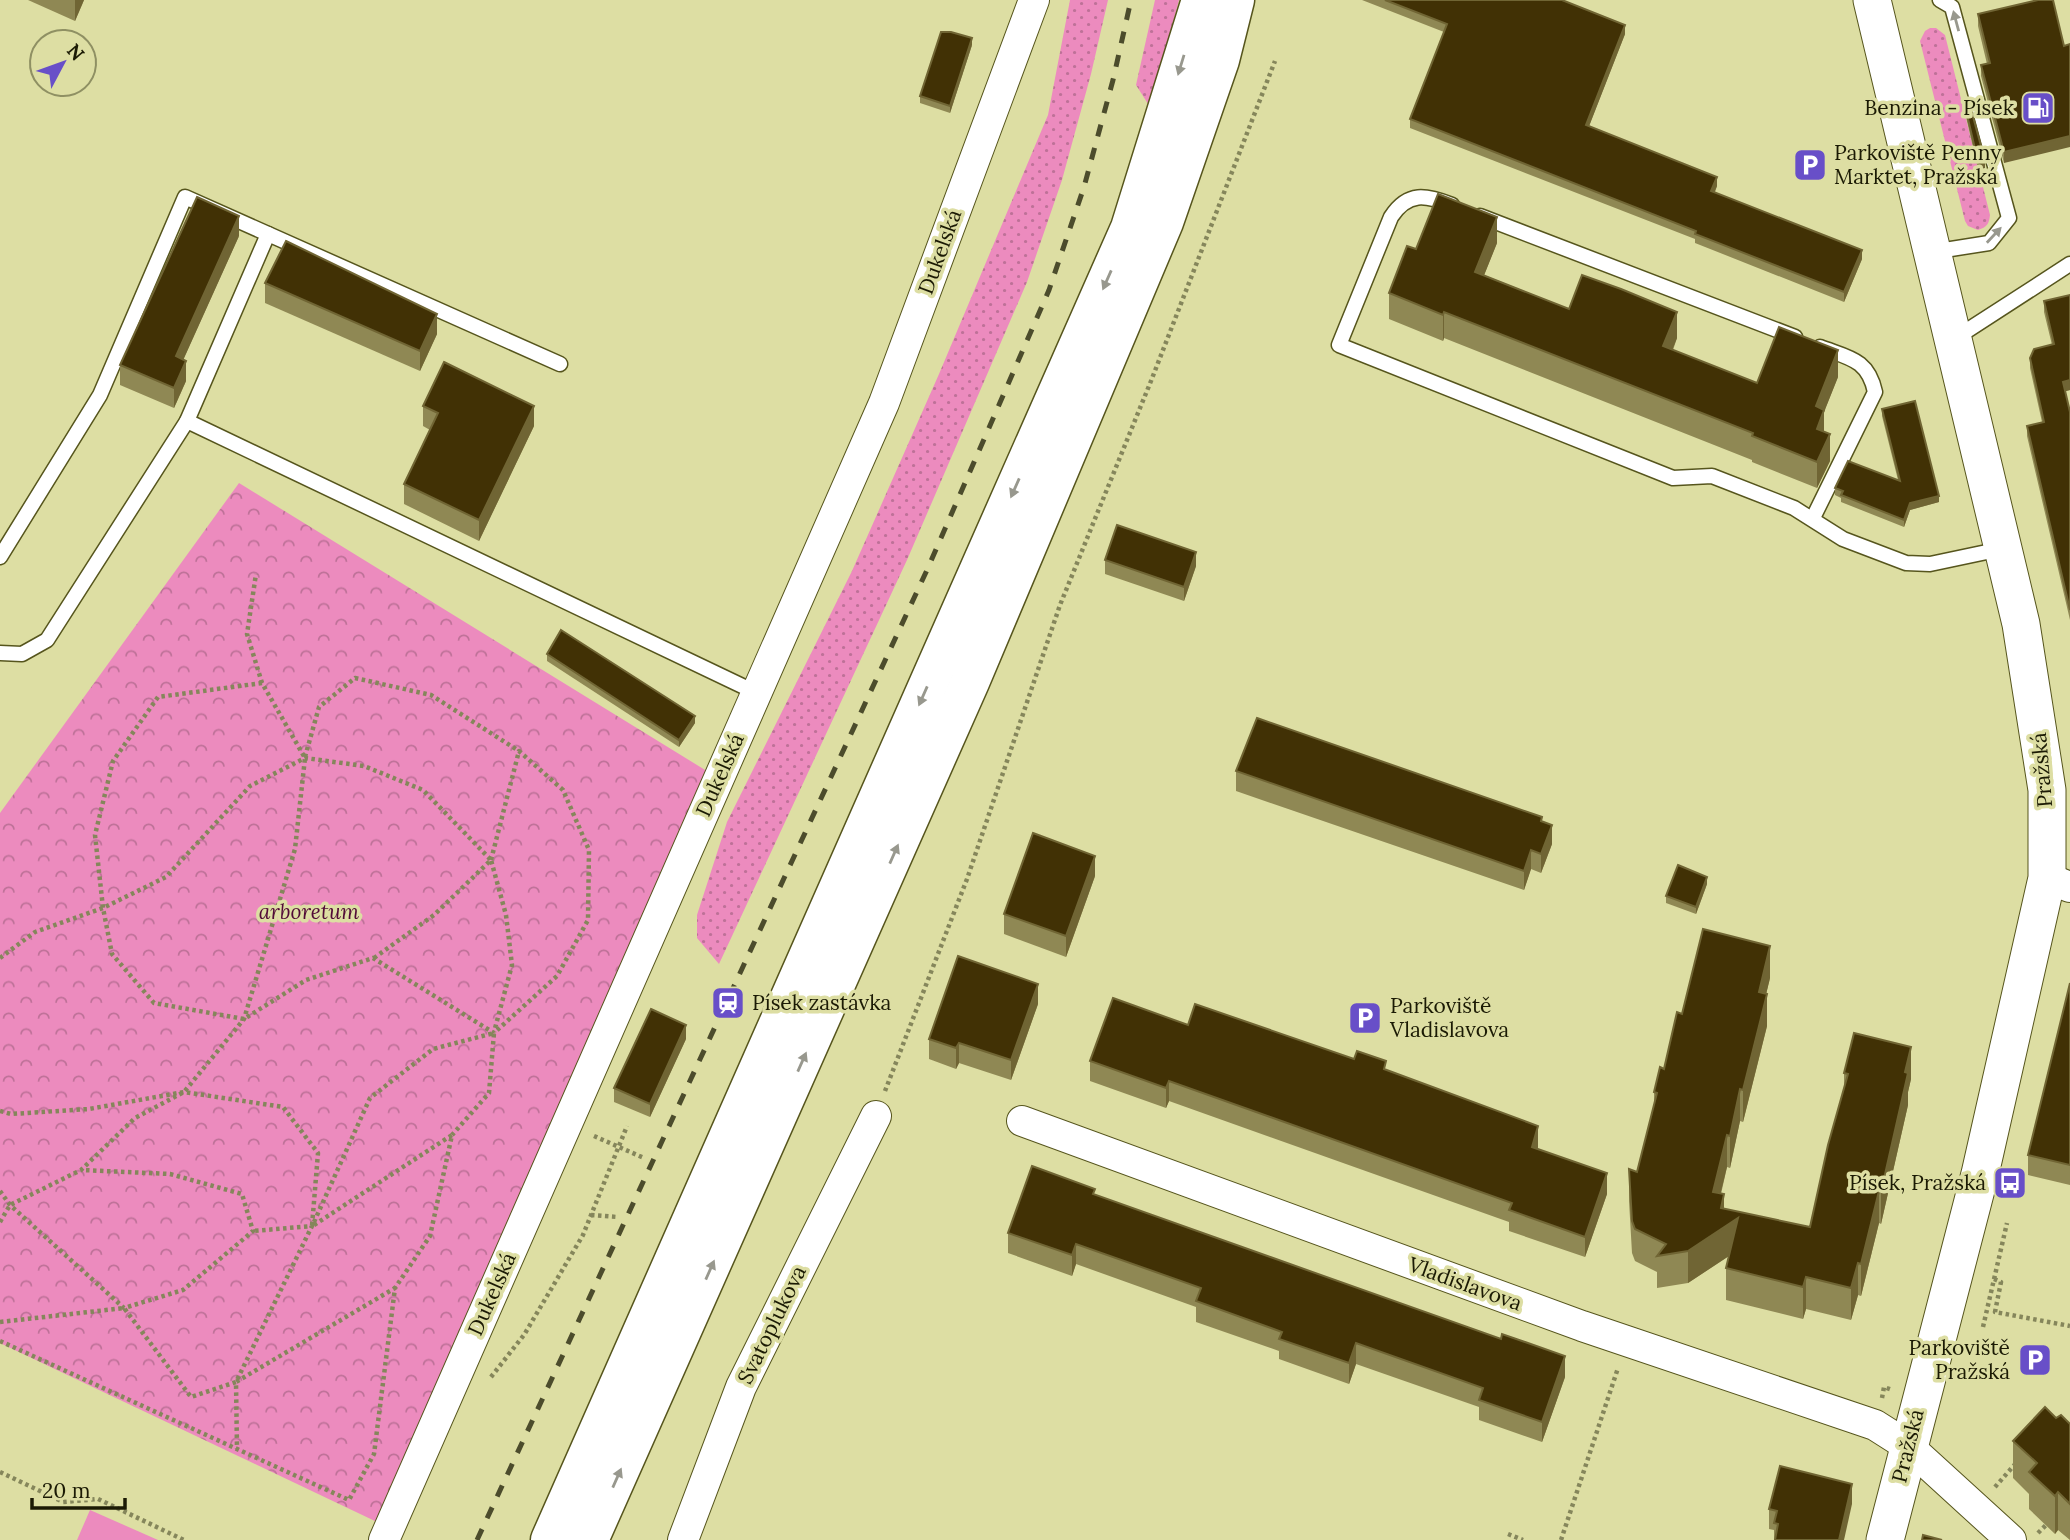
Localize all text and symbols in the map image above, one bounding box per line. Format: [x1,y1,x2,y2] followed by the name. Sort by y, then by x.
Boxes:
[1950,10,1961,32] one-way arrow
[28,28,98,98] north arrow
[62,38,90,65] text: N
[1175,55,1186,76] one-way arrow
[2019,89,2057,127] fuel station icon: Benzina - Písek
[1864,94,2015,121] place label: Benzina - Písek
[1834,139,2001,190] place label: Parkoviště Penny Marktet, Pražská
[1791,146,1829,184] parking icon: Parkoviště Penny Marktet, Pražská
[912,206,967,298] street label: Dukelská
[1986,227,2003,244] one-way arrow
[1101,270,1113,290] one-way arrow
[1009,478,1021,498] one-way arrow
[917,686,929,706] one-way arrow
[689,729,750,821] street label: Dukelská
[2025,731,2058,809] street label: Pražská
[888,844,900,864] one-way arrow
[259,898,360,925] park label: arboretum
[709,984,747,1022] station icon: Písek zastávka
[752,989,891,1016] place label: Písek zastávka
[1389,992,1509,1043] place label: Parkoviště Vladislavova
[1346,999,1384,1037] parking icon: Parkoviště Vladislavova
[796,1052,808,1072] one-way arrow
[1991,1164,2029,1202] bus stop icon: Písek, Pražská
[1849,1169,1986,1196] place label: Písek, Pražská
[461,1248,522,1340] street label: Dukelská
[1404,1250,1526,1317] street label: Vladislavova
[704,1260,716,1280] one-way arrow
[731,1261,812,1389] street label: Svatoplukova
[1909,1334,2010,1385] place label: Parkoviště Pražská
[2016,1341,2054,1379] parking icon: Parkoviště Pražská
[1885,1406,1930,1486] street label: Pražská
[32,1466,124,1510] scale bar
[611,1468,623,1488] one-way arrow
[42,1477,91,1504] text: 20 m

